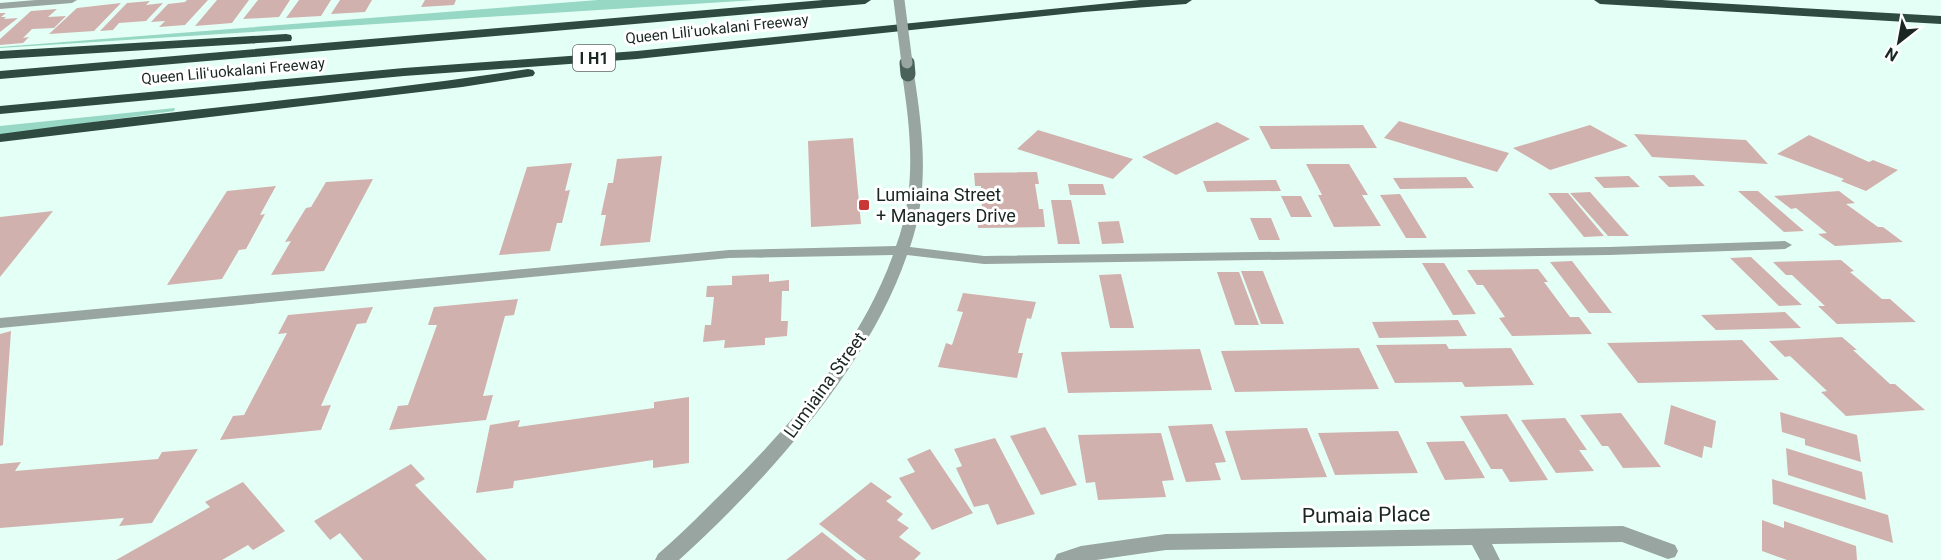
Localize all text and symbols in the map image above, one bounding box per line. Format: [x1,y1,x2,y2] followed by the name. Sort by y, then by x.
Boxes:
[624,10,810,48] street label: Queen Liliʻuokalani Freeway
[1869,12,1929,72] north arrow
[1882,43,1901,65] text: N
[573,45,615,71] road number: I H1
[140,54,326,88] street label: Queen Liliʻuokalani Freeway
[876,184,1016,226] place label: Lumiaina Street + Managers Drive
[857,198,871,212] marker: Lumiaina Street + Managers Drive
[779,328,870,442] street label: Lumiaina Street
[1302,502,1430,528] street label: Pumaia Place

